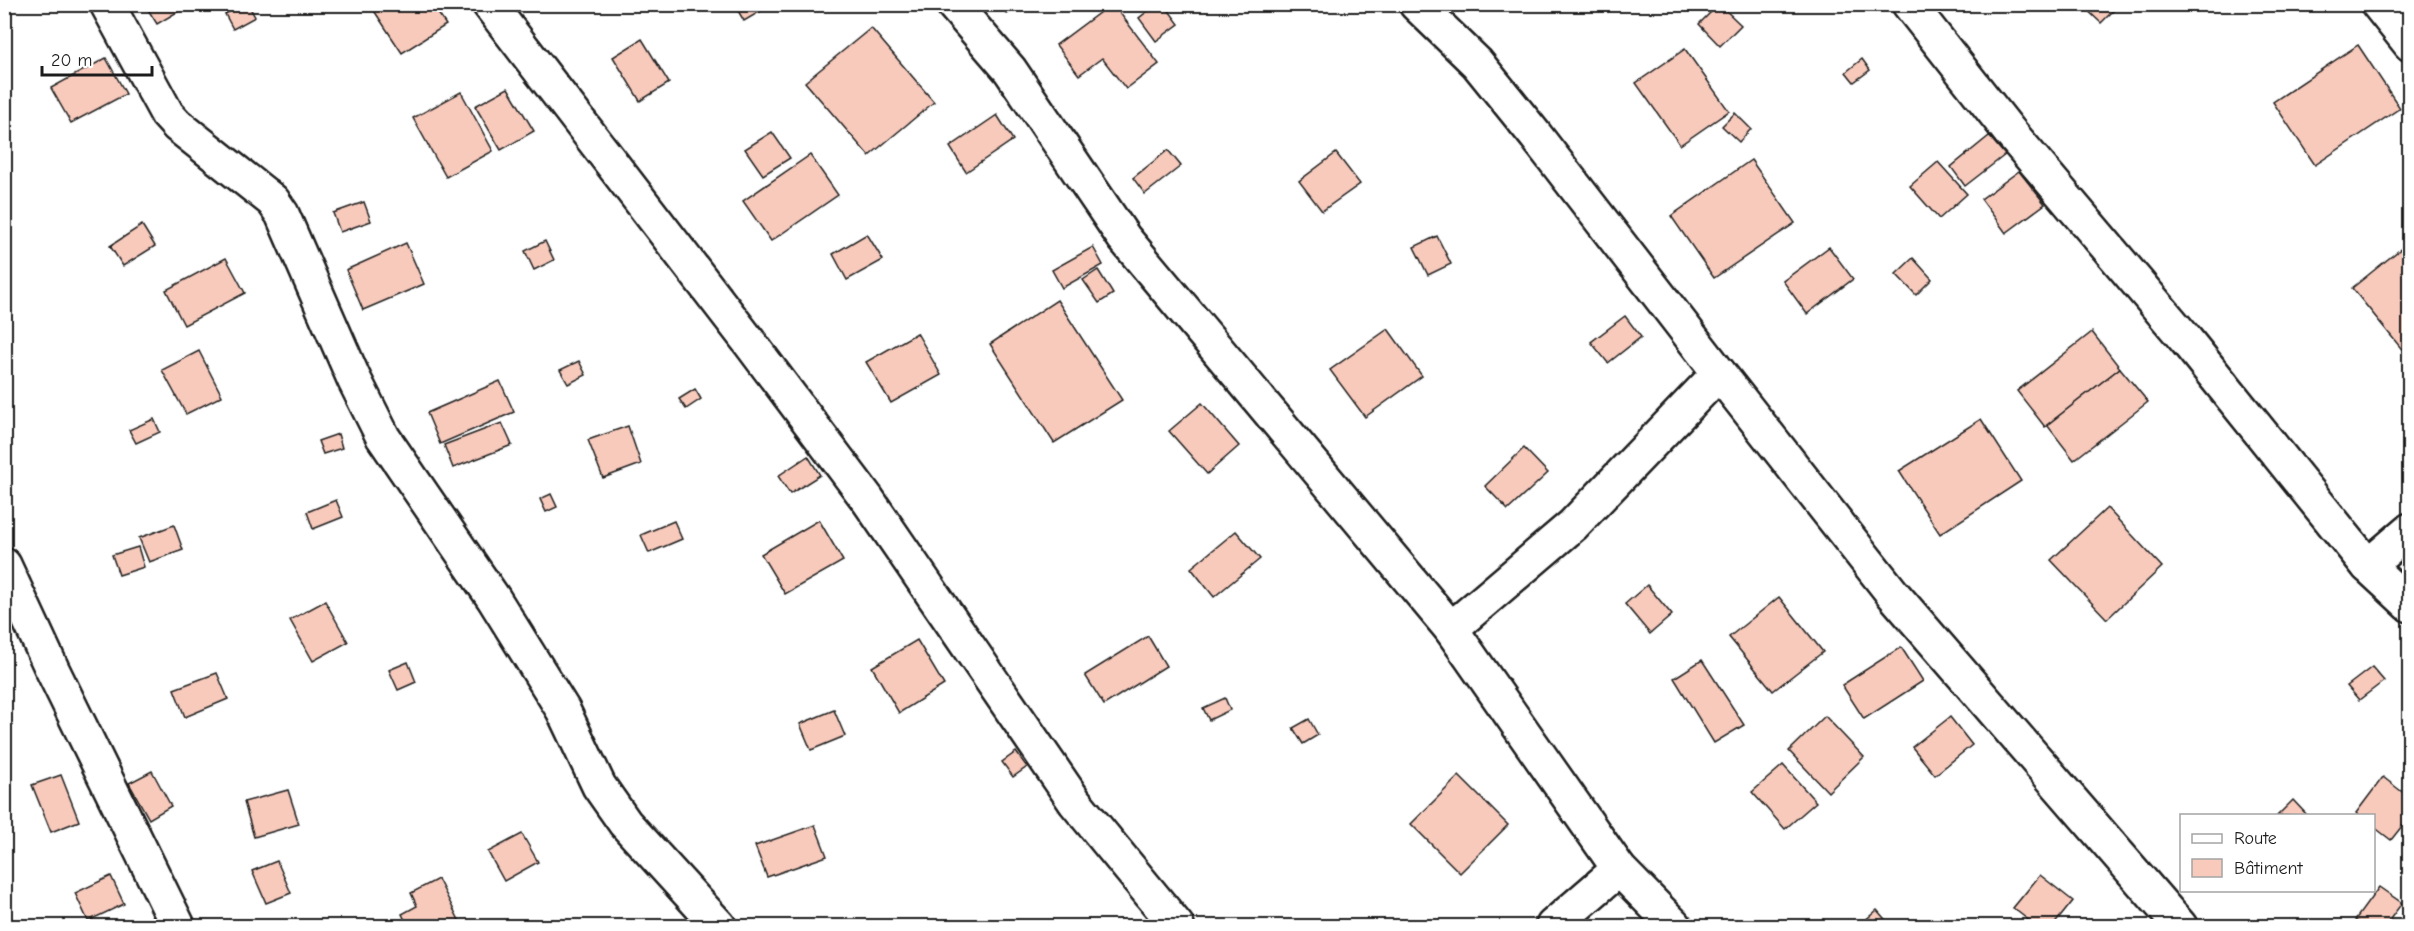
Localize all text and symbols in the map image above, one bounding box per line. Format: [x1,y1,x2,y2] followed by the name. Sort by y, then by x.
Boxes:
[42,39,152,77] scale bar
[51,50,92,71] text: 20 m
[2180,814,2375,892] legend
[2234,828,2277,849] text: Route
[2234,858,2304,879] text: Bâtiment

